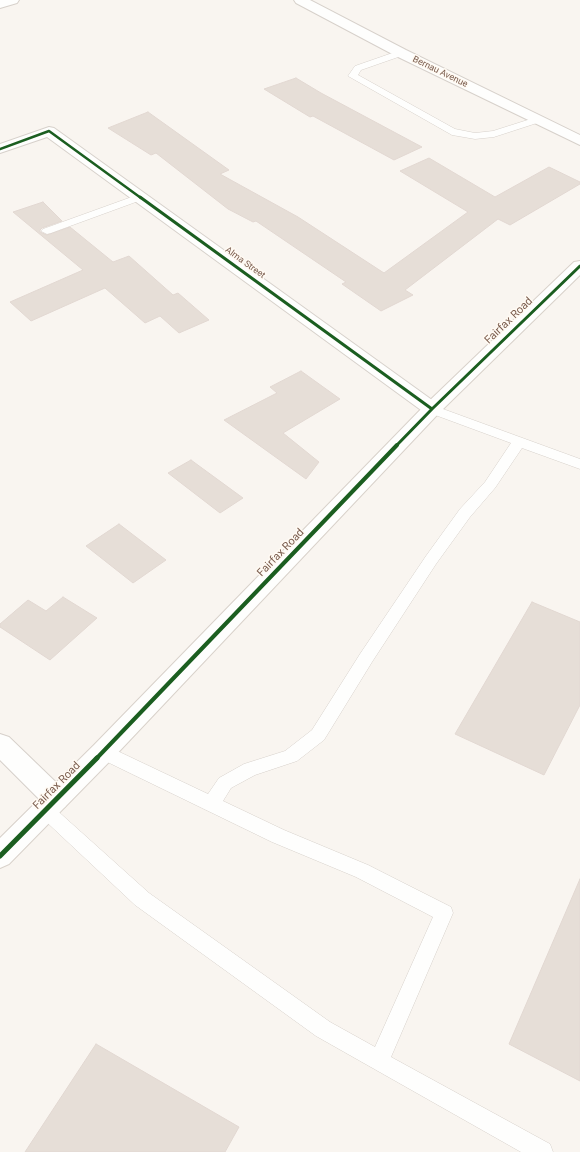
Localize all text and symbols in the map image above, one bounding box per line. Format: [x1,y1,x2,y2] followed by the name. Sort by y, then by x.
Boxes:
[411,54,469,90] street label: Bernau Avenue
[223,245,267,281] street label: Alma Street
[482,295,536,347] street label: Fairfax Road
[255,526,307,580] street label: Fairfax Road
[31,760,83,812] street label: Fairfax Road

